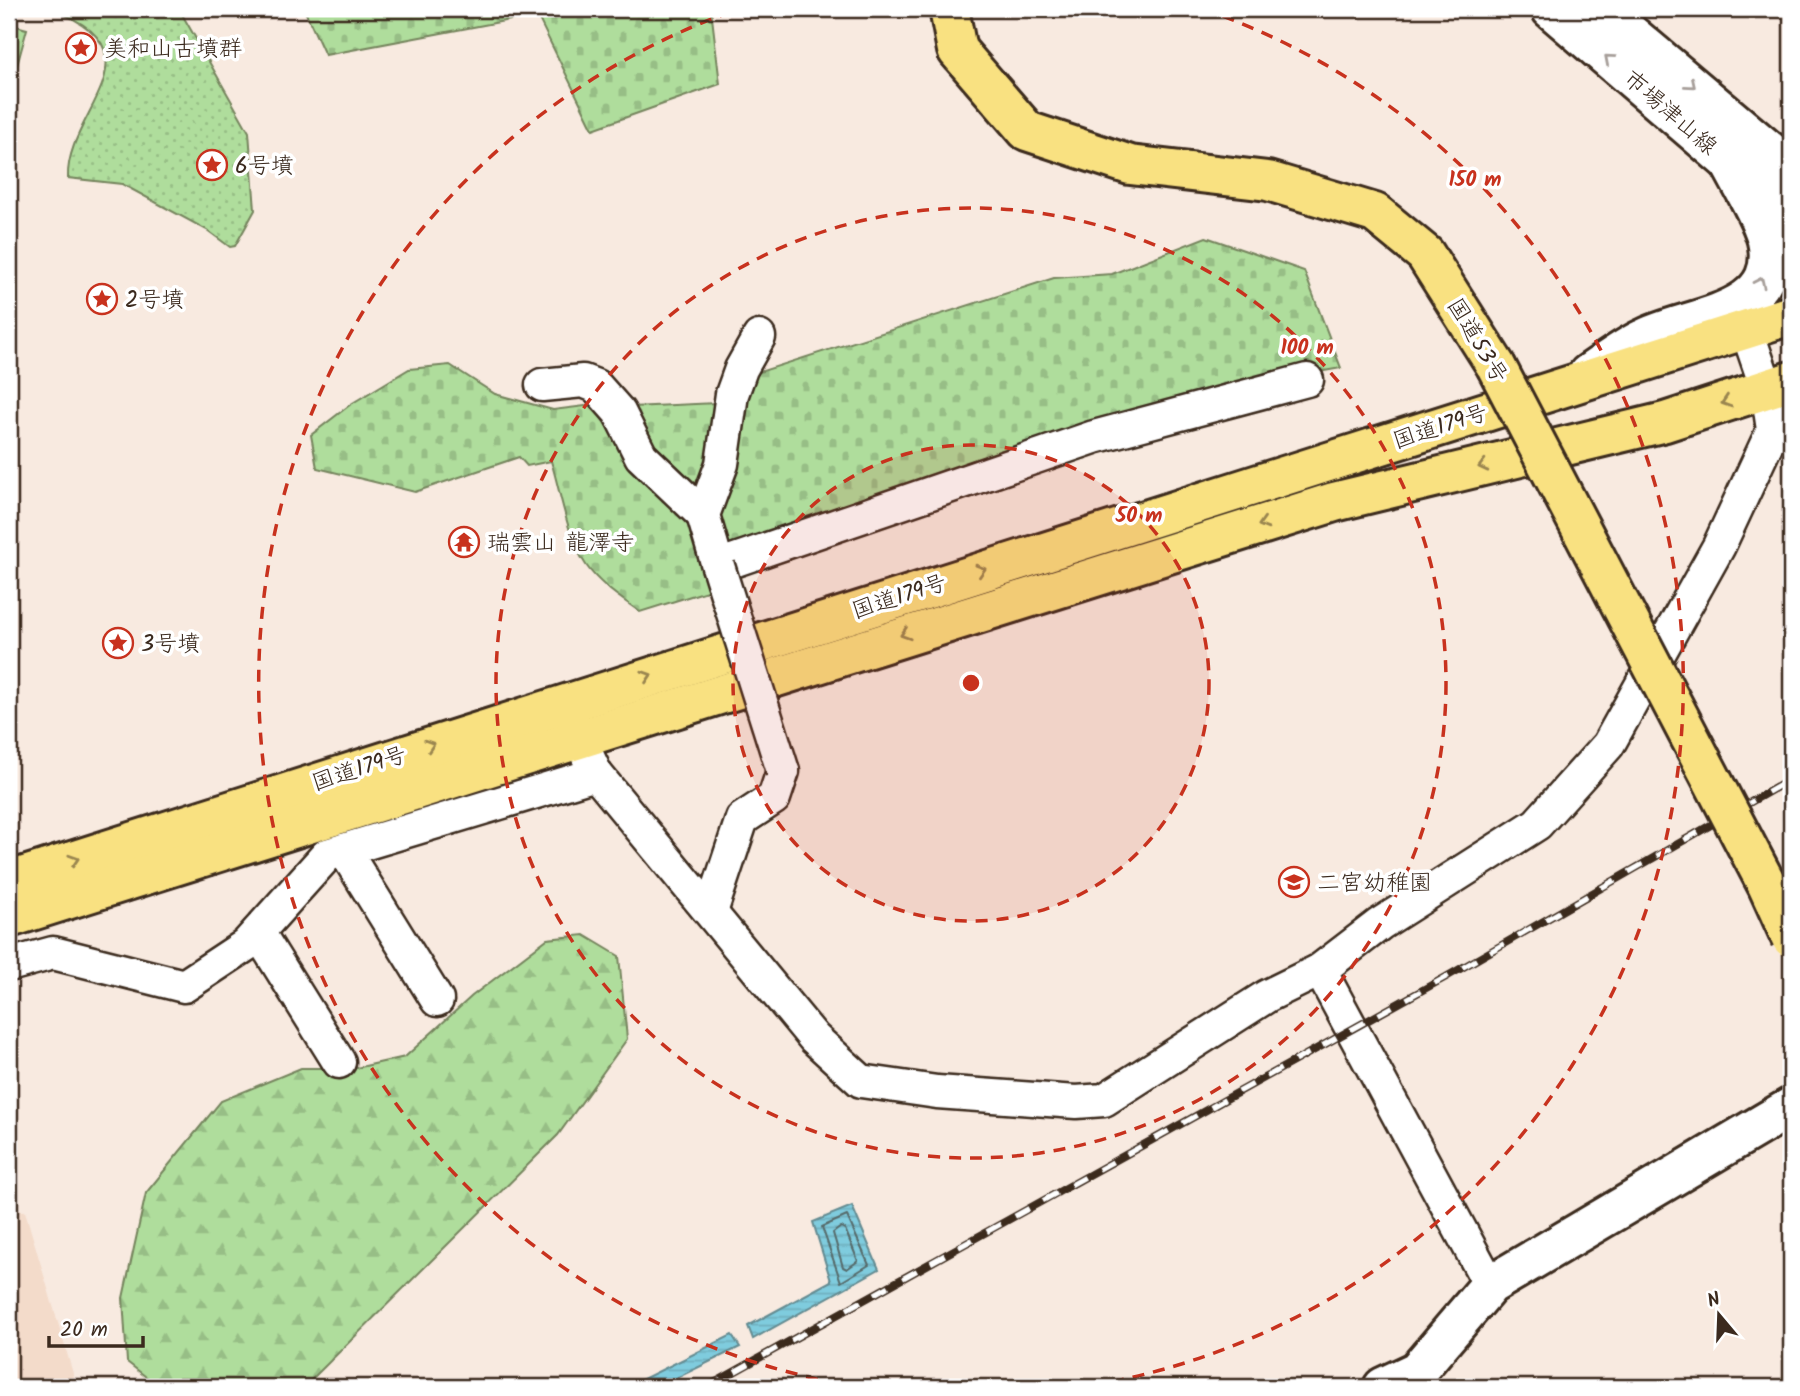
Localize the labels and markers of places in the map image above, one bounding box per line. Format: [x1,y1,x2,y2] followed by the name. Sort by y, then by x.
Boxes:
[64,31,98,65] place icon: 美和山古墳群
[104,32,242,68] place label: 美和山古墳群
[195,148,229,182] place icon: 6号墳
[235,149,294,185] place label: 6号墳
[85,282,119,316] place icon: 2号墳
[125,283,184,319] place label: 2号墳
[447,525,481,559] temple icon: 瑞雲山 龍澤寺
[487,526,634,562] place label: 瑞雲山 龍澤寺
[101,626,135,660] place icon: 3号墳
[141,627,200,663] place label: 3号墳
[959,671,983,695] centre of rings
[1277,865,1311,899] school or university icon: 二宮幼稚園
[1317,866,1432,902] place label: 二宮幼稚園

